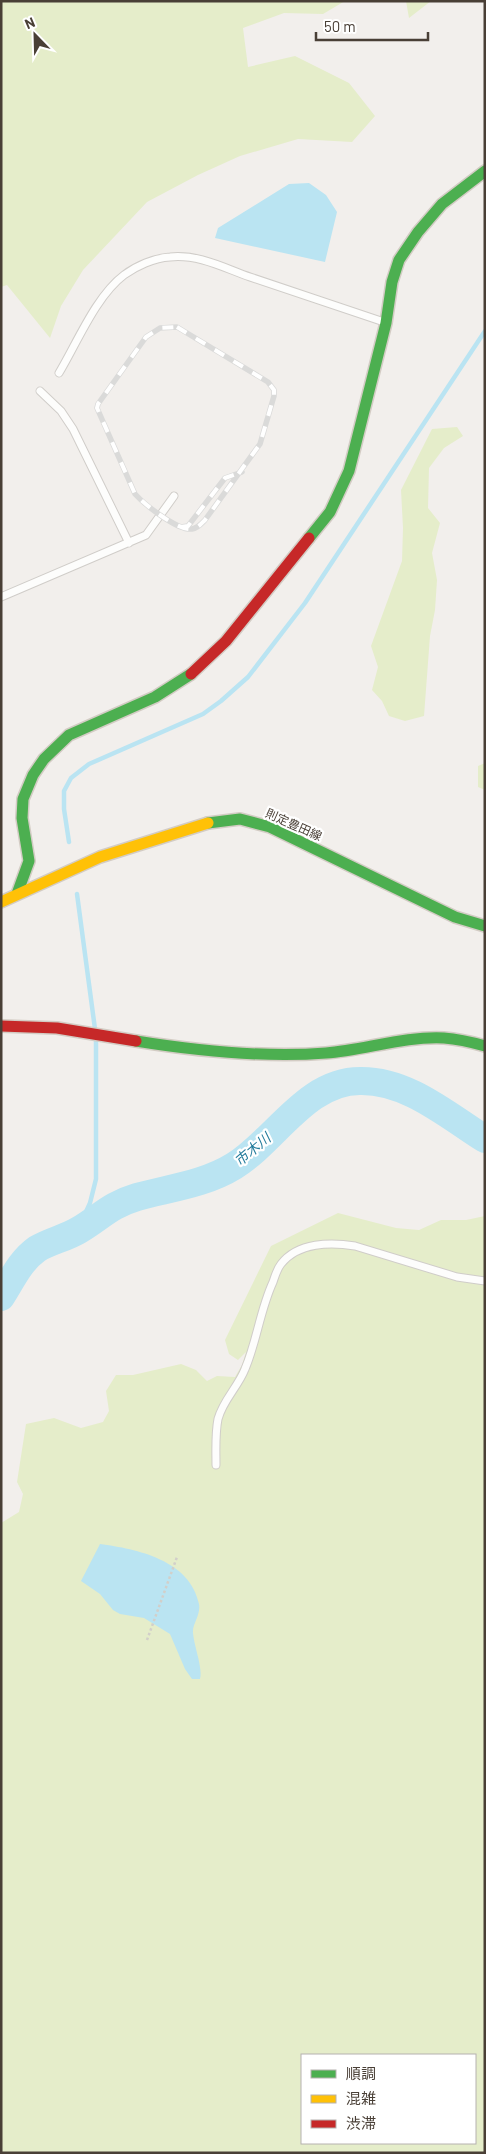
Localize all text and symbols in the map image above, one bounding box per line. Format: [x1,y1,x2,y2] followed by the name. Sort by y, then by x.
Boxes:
[10,10,60,60] north arrow
[316,10,428,42] scale bar
[22,13,37,32] text: N
[324,17,356,35] text: 50 m
[264,805,324,843] street label: 則定豊田線
[230,1128,275,1169] water label: 市木川
[301,2054,476,2144] legend
[346,2064,376,2082] text: 順調
[346,2089,376,2107] text: 混雑
[346,2114,376,2132] text: 渋滞

